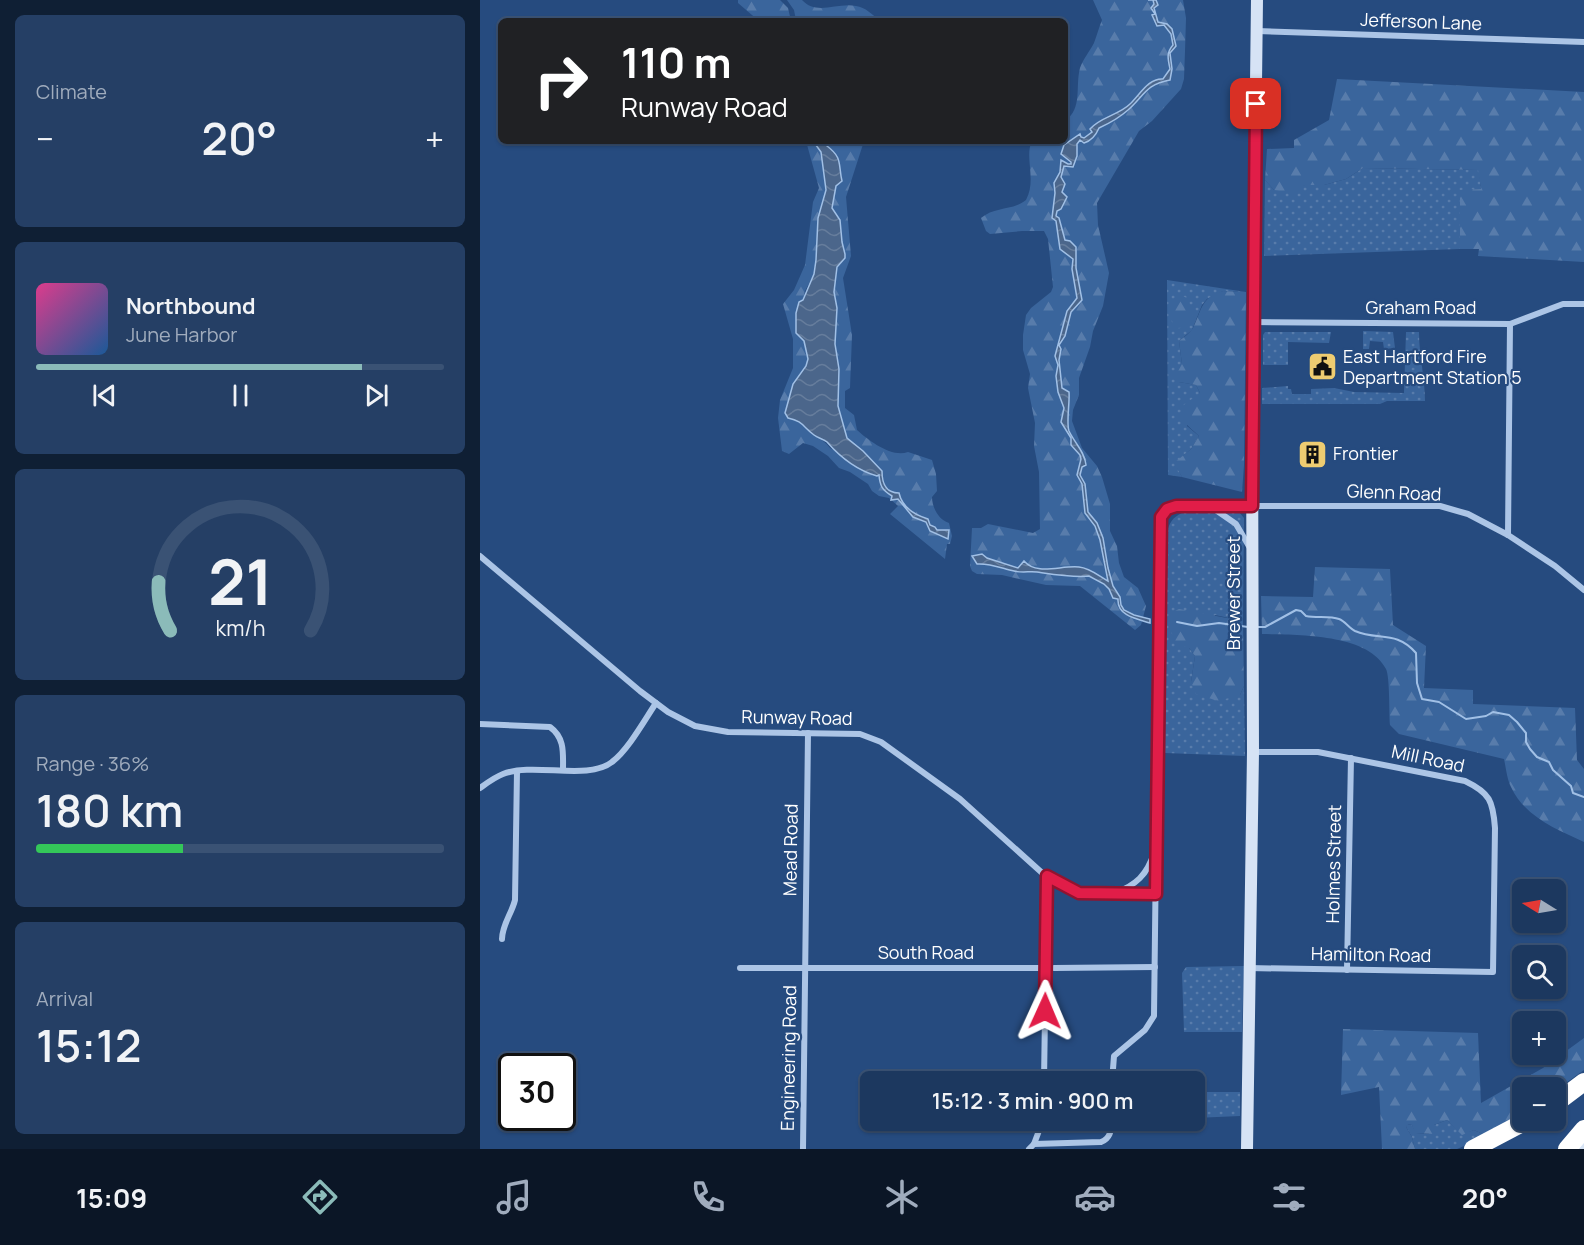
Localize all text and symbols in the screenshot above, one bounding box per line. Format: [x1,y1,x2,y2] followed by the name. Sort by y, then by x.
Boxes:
[1360,7,1482,35] street label: Jefferson Lane
[621,33,732,91] text: 110 m
[522,42,600,120] icon: right
[36,78,107,105] text: Climate
[1230,78,1281,129] pin
[1239,87,1272,120] icon: arrive
[621,88,788,125] text: Runway Road
[202,107,277,169] text: 20°
[36,116,54,161] text: −
[425,116,444,161] text: +
[126,291,256,321] text: Northbound
[1365,295,1477,319] street label: Graham Road
[126,321,238,348] text: June Harbor
[1343,344,1522,389] place label: East Hartford Fire Department Station 5
[1306,351,1338,383] public building icon: East Hartford Fire Department Station 5
[88,379,121,412] icon: previous
[224,379,257,412] icon: pause
[360,379,393,412] icon: next
[1296,438,1328,470] building icon: Frontier
[1333,441,1399,465] place label: Frontier
[1346,478,1442,506] street label: Glenn Road
[1221,536,1245,650] street label: Brewer Street
[208,539,272,625] text: 21
[215,614,265,643] text: km/h
[741,704,853,730] street label: Runway Road
[1390,739,1467,777] street label: Mill Road
[36,750,149,777] text: Range · 36%
[36,779,183,841] text: 180 km
[777,804,803,896] street label: Mead Road
[1320,804,1346,924] street label: Holmes Street
[1512,879,1566,933] north arrow
[1512,879,1566,1131] map controls
[878,940,974,964] street label: South Road
[1311,941,1431,967] street label: Hamilton Road
[1512,945,1566,999] button: search
[1013,979,1077,1043] position arrow
[36,985,93,1012] text: Arrival
[775,985,801,1131] street label: Engineering Road
[1512,1011,1566,1065] button: +
[36,1014,141,1076] text: 15:12
[498,1053,576,1131] speed limit sign: 30
[1512,1077,1566,1131] button: −
[932,1086,1133,1116] text: 15:12 · 3 min · 900 m
[299,1176,341,1218] icon: directions
[493,1176,535,1218] icon: music
[687,1176,729,1218] icon: phone
[881,1176,923,1218] icon: climate
[1074,1176,1116,1218] icon: car
[1268,1176,1310,1218] icon: filters
[76,1179,147,1216] text: 15:09
[1462,1179,1508,1216] text: 20°

